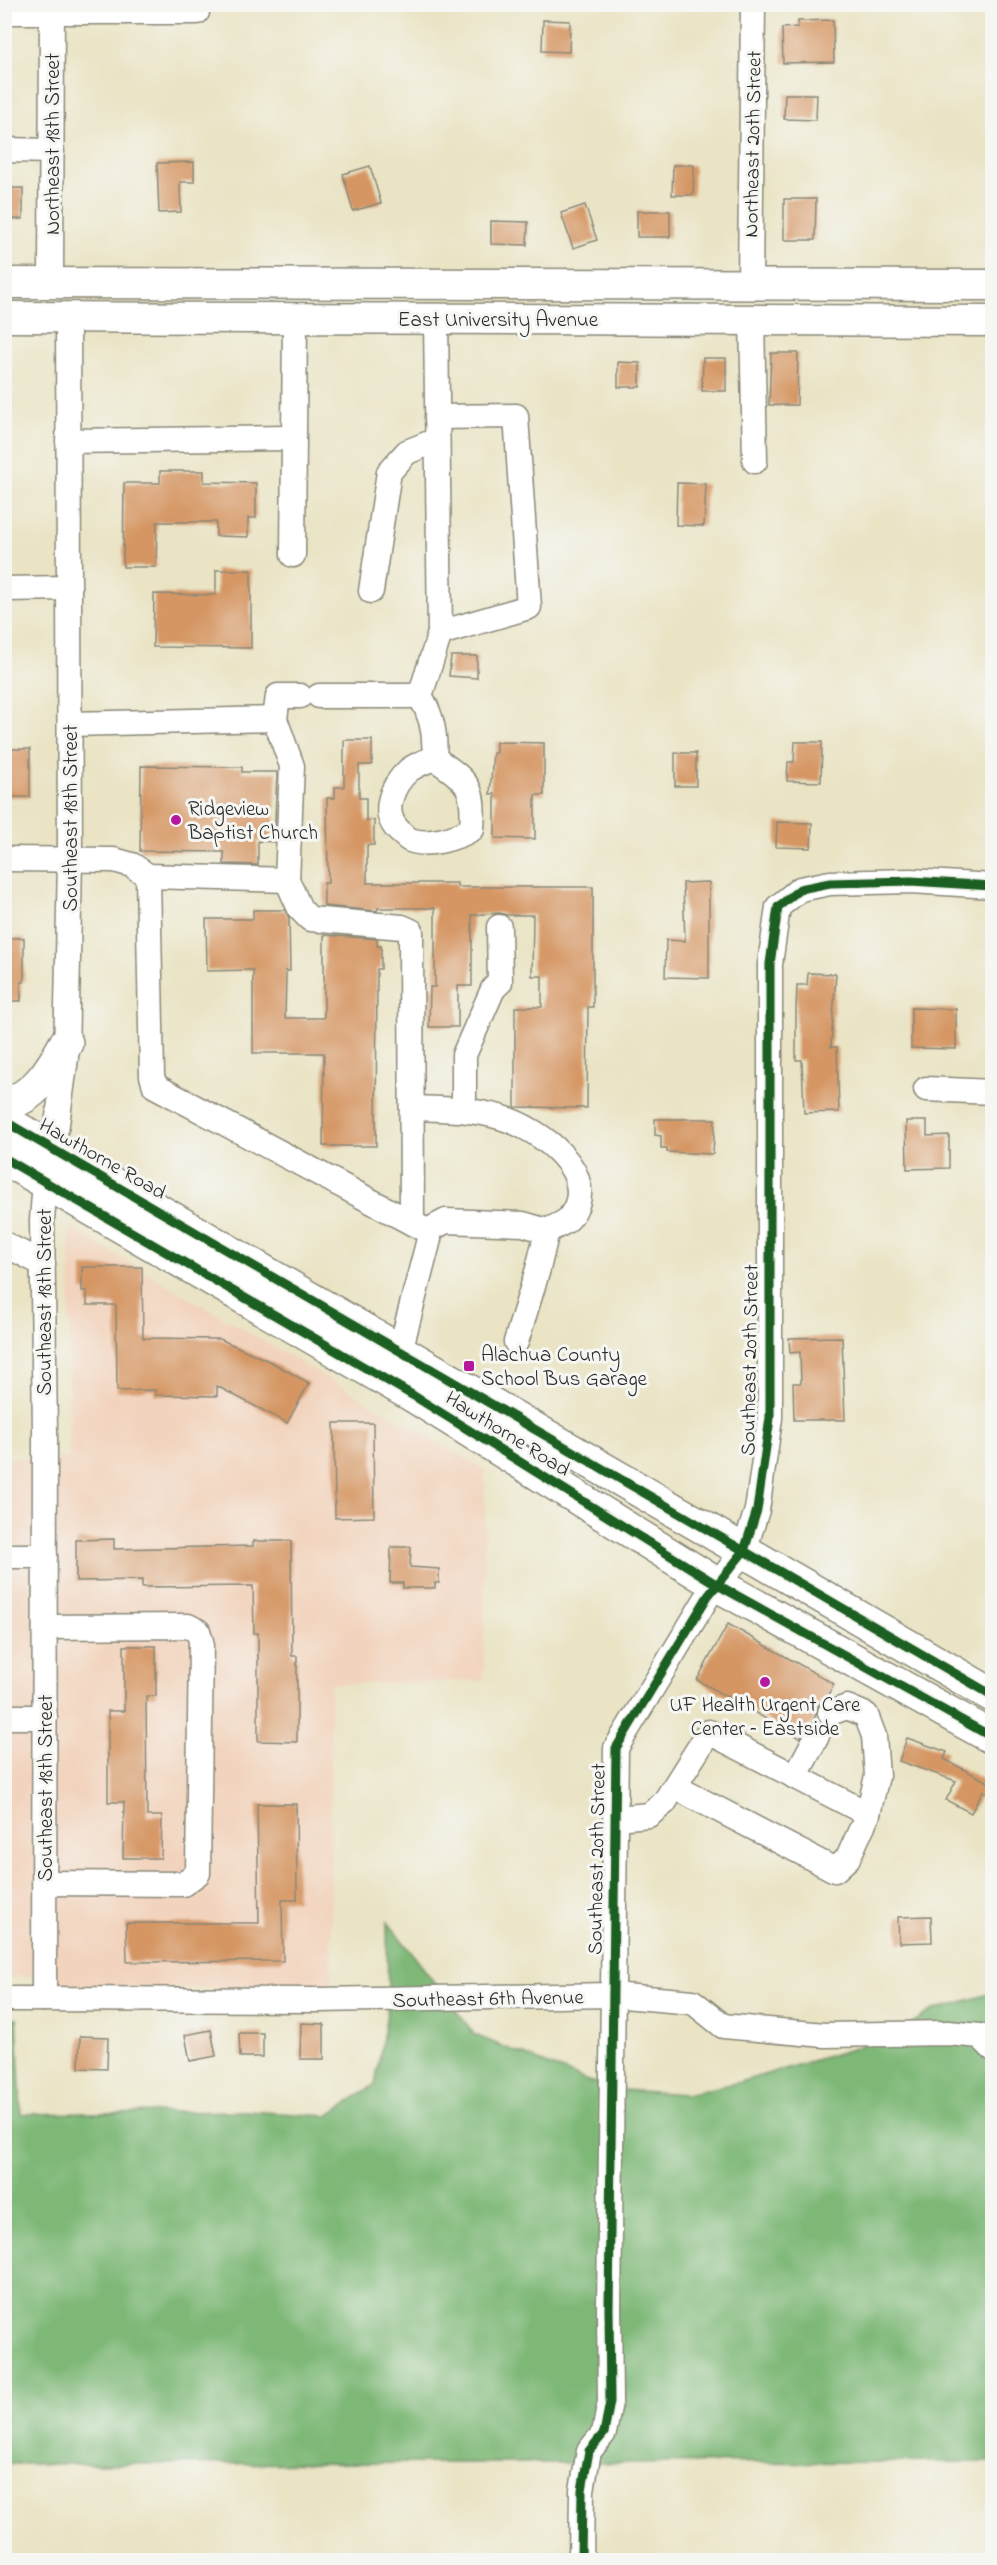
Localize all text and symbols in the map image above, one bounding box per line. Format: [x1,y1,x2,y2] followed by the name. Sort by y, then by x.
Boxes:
[737,50,771,238] street label: Northeast 20th Street
[39,53,69,235] street label: Northeast 18th Street
[398,306,599,338] street label: East University Avenue
[57,725,87,911] street label: Southeast 18th Street
[187,795,318,849] place label: Ridgeview Baptist Church
[169,813,183,827] marker: Ridgeview Baptist Church
[33,1111,171,1208] street label: Hawthorne Road
[31,1209,61,1395] street label: Southeast 18th Street
[734,1264,768,1456] street label: Southeast 20th Street
[481,1341,648,1397] place label: Alachua County School Bus Garage
[462,1359,476,1373] marker: Alachua County School Bus Garage
[439,1384,575,1485] street label: Hawthorne Road
[758,1675,772,1689] marker: UF Health Urgent Care Center – Eastside
[670,1691,861,1745] place label: UF Health Urgent Care Center – Eastside
[32,1695,62,1881] street label: Southeast 18th Street
[581,1763,615,1955] street label: Southeast 20th Street
[392,1983,585,2017] street label: Southeast 6th Avenue

